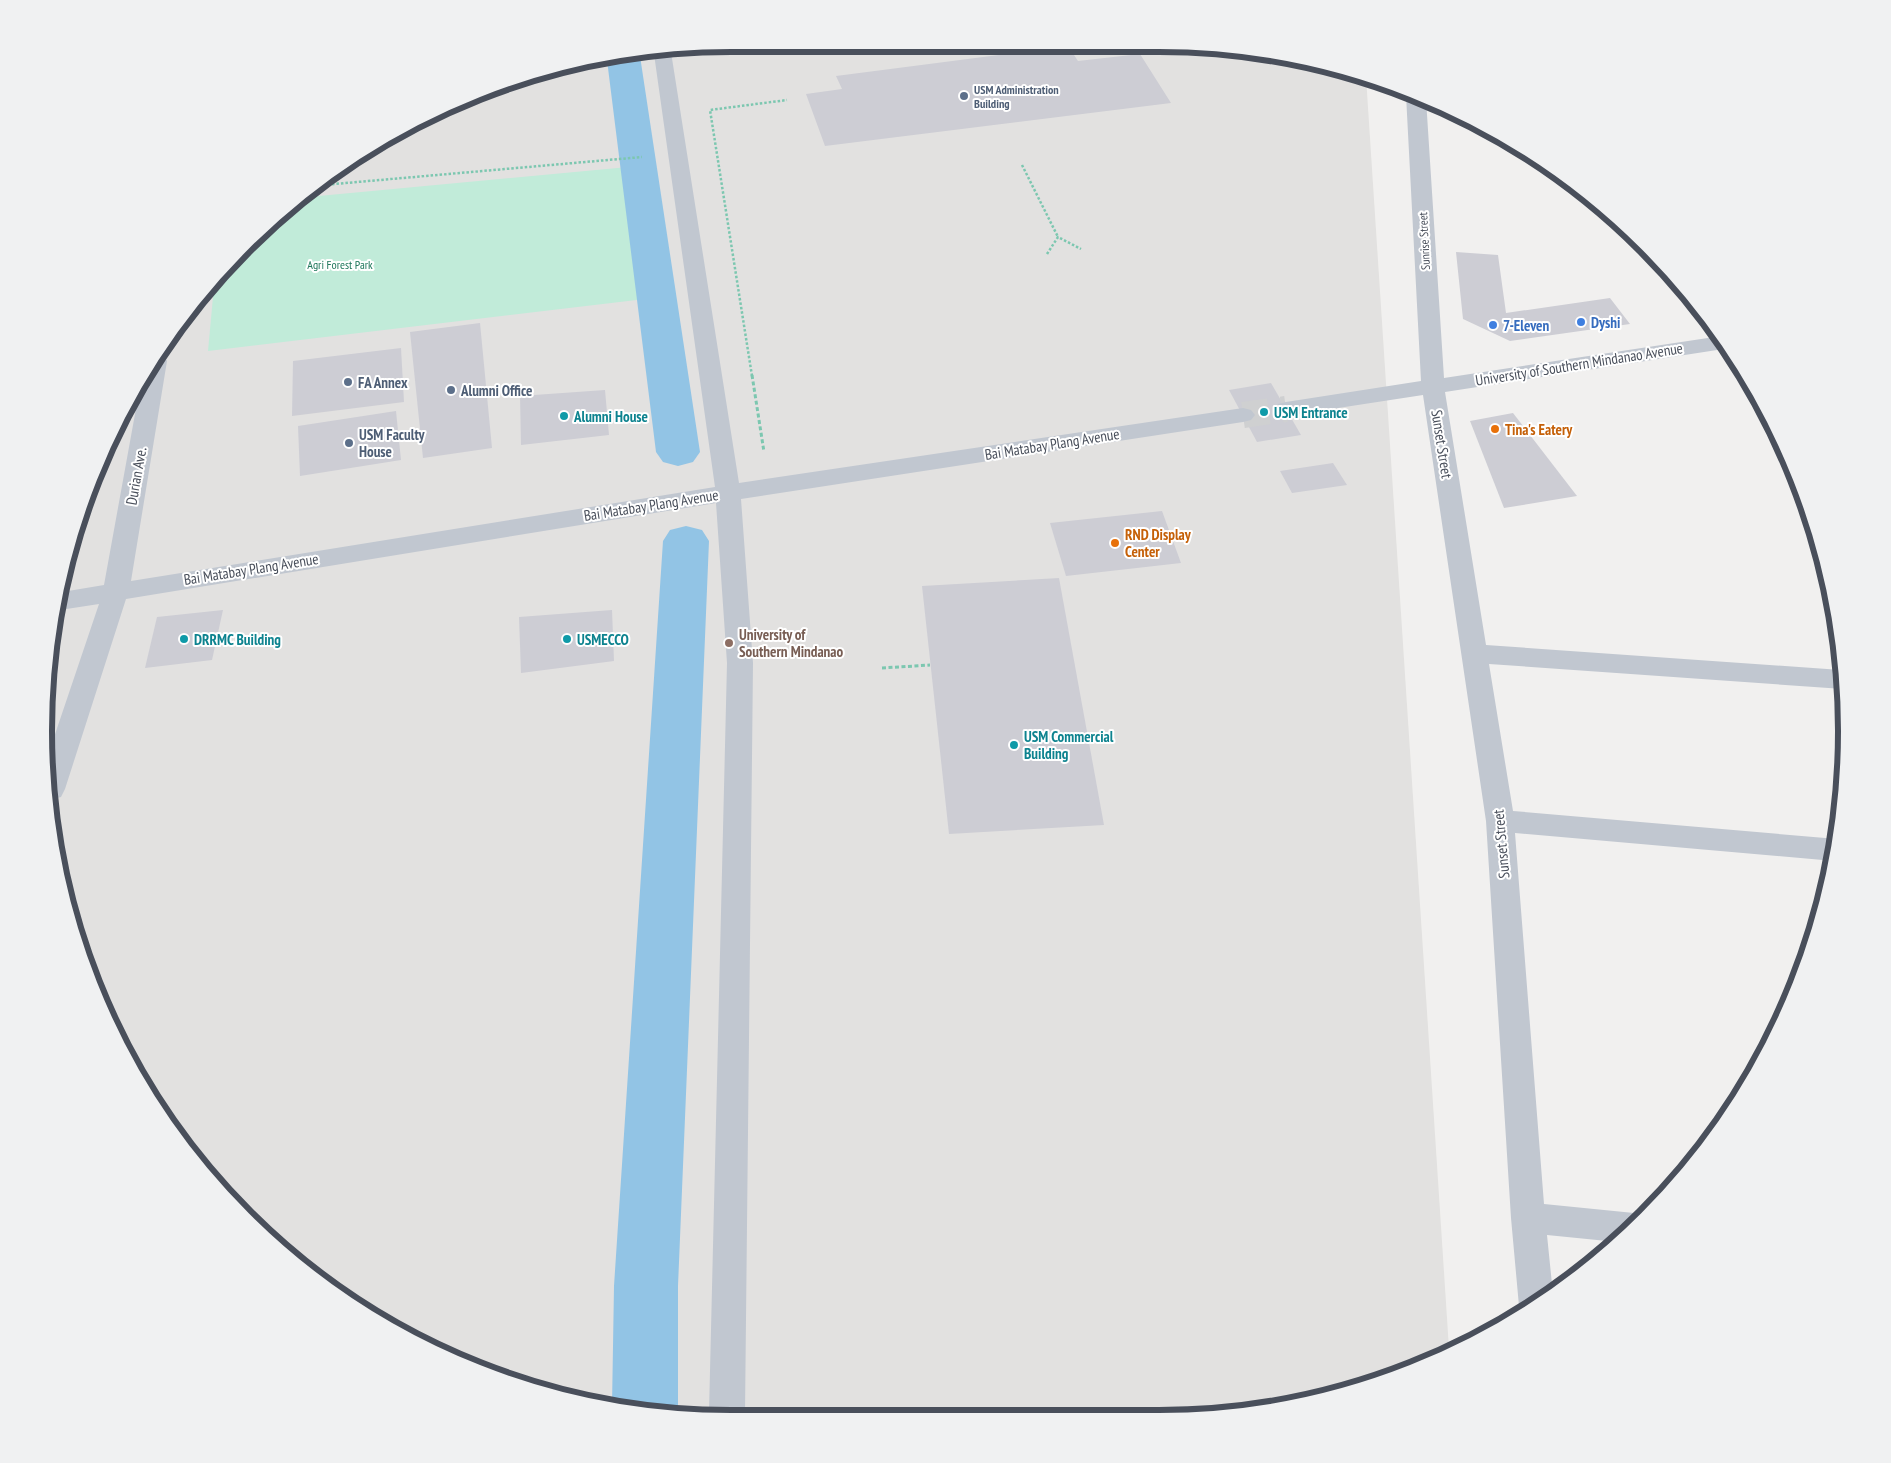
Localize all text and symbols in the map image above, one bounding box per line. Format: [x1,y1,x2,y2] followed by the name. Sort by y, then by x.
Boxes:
[974,82,1059,111] place label: USM Administration Building
[958,90,970,102] marker: USM Administration Building
[1415,211,1433,270] street label: Sunrise Street
[307,257,373,272] park label: Agri Forest Park
[1591,313,1620,332] place label: Dyshi
[1503,316,1550,335] place label: 7-Eleven
[1575,316,1587,328] marker: Dyshi
[1487,319,1499,331] marker: 7-Eleven
[1474,338,1684,390] street label: University of Southern Mindanao Avenue
[358,373,408,392] place label: FA Annex
[342,376,354,388] marker: FA Annex
[460,381,532,400] place label: Alumni Office
[445,384,457,396] marker: Alumni Office
[1274,403,1348,422] place label: USM Entrance
[1258,406,1270,418] marker: USM Entrance
[573,407,648,426] place label: Alumni House
[1427,408,1457,480] street label: Sunset Street
[558,410,570,422] marker: Alumni House
[1505,420,1573,439] place label: Tina's Eatery
[1489,423,1501,435] marker: Tina's Eatery
[983,424,1121,464] street label: Bai Matabay Plang Avenue
[359,425,425,461] place label: USM Faculty House
[343,437,355,449] marker: USM Faculty House
[122,445,150,506] street label: Durian Ave.
[582,485,720,525] street label: Bai Matabay Plang Avenue
[1125,525,1192,561] place label: RND Display Center
[1109,537,1121,549] marker: RND Display Center
[182,549,320,589] street label: Bai Matabay Plang Avenue
[739,625,844,661] place label: University of Southern Mindanao
[194,630,281,649] place label: DRRMC Building
[577,630,629,649] place label: USMECCO
[178,633,190,645] marker: DRRMC Building
[561,633,573,645] marker: USMECCO
[723,637,735,649] marker: University of Southern Mindanao
[1024,727,1114,763] place label: USM Commercial Building
[1008,739,1020,751] marker: USM Commercial Building
[1489,809,1513,879] street label: Sunset Street

